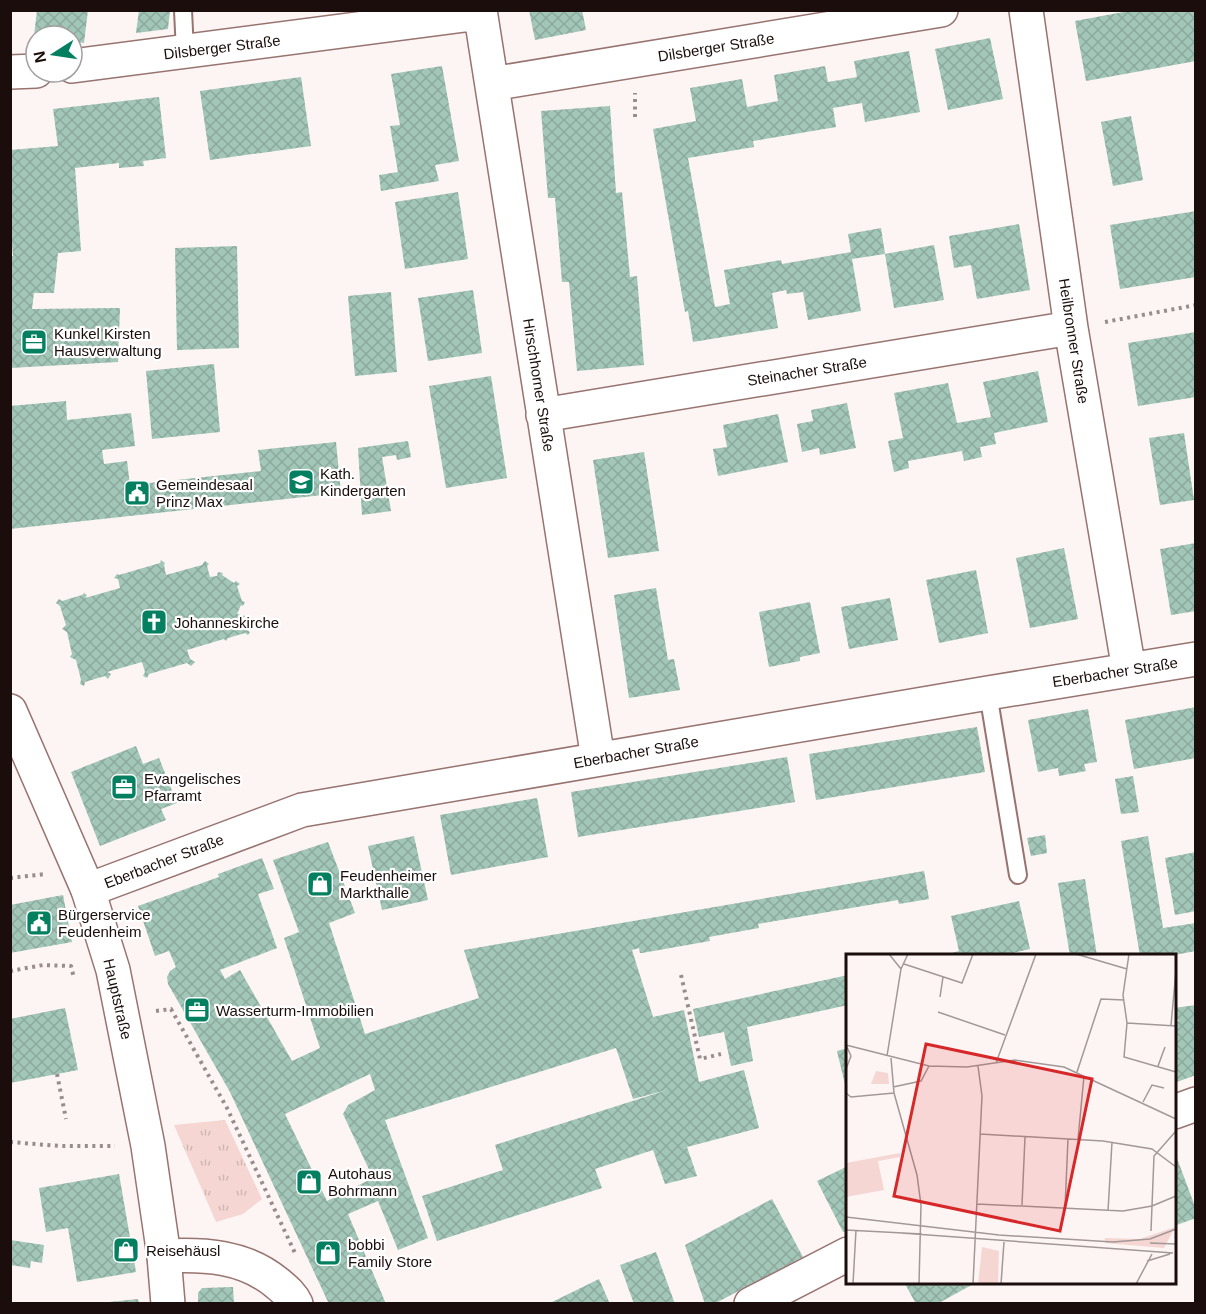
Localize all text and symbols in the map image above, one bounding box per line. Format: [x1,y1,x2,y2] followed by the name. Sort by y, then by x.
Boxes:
[24,24,84,84] north arrow
[657,29,775,65] street label: Dilsberger Straße
[163,31,281,63] street label: Dilsberger Straße
[30,50,49,64] text: N
[1056,277,1092,405] street label: Heilbronner Straße
[520,317,558,453] street label: Hirschhorner Straße
[54,325,162,359] place label: Kunkel Kirsten Hausverwaltung
[19,327,49,357] office icon: Kunkel Kirsten Hausverwaltung
[746,353,868,389] street label: Steinacher Straße
[320,465,406,499] place label: Kath. Kindergarten
[286,467,316,497] school or university icon: Kath. Kindergarten
[156,476,253,510] place label: Gemeindesaal Prinz Max
[122,478,152,508] public building icon: Gemeindesaal Prinz Max
[139,607,169,637] church icon: Johanneskirche
[174,614,279,631] place label: Johanneskirche
[1051,654,1179,690] street label: Eberbacher Straße
[572,733,700,771] street label: Eberbacher Straße
[144,770,241,804] place label: Evangelisches Pfarramt
[109,772,139,802] office icon: Evangelisches Pfarramt
[102,830,226,892] street label: Eberbacher Straße
[340,867,437,901] place label: Feudenheimer Markthalle
[305,869,335,899] shop icon: Feudenheimer Markthalle
[58,906,151,940] place label: Bürgerservice Feudenheim
[24,908,54,938] public building icon: Bürgerservice Feudenheim
[846,954,1176,1284] inset map
[100,957,136,1041] street label: Hauptstraße
[182,995,212,1025] office icon: Wasserturm-Immobilien
[216,1002,374,1019] place label: Wasserturm-Immobilien
[328,1165,397,1199] place label: Autohaus Bohrmann
[294,1167,324,1197] shop icon: Autohaus Bohrmann
[111,1235,141,1265] shop icon: Reisehäusl
[348,1236,432,1270] place label: bobbi Family Store
[313,1238,343,1268] shop icon: bobbi Family Store
[146,1242,220,1259] place label: Reisehäusl

